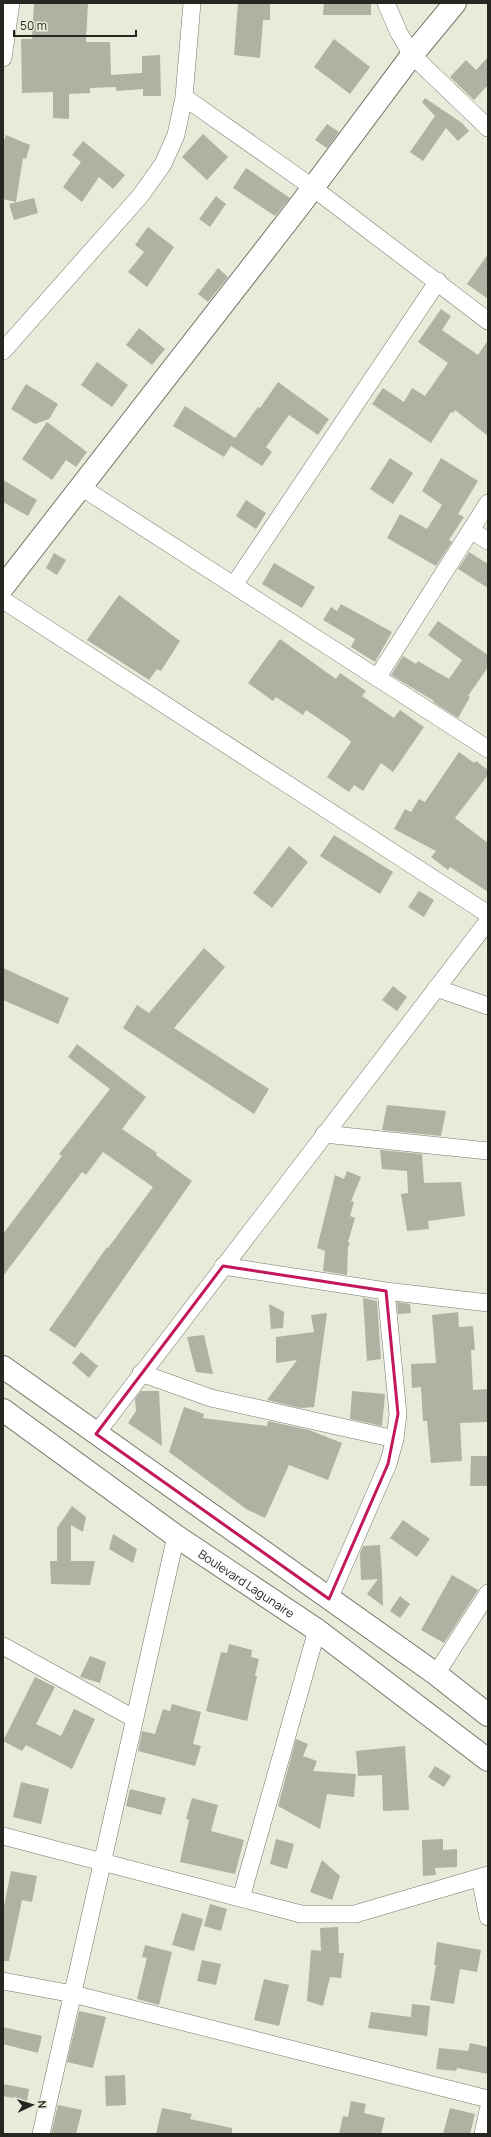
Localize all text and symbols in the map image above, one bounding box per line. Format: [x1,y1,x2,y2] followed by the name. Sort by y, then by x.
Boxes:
[14,12,136,38] scale bar
[20,17,47,34] text: 50 m
[195,1545,298,1621] street label: Boulevard Lagunaire
[12,2085,52,2125] north arrow
[35,2100,50,2109] text: N

